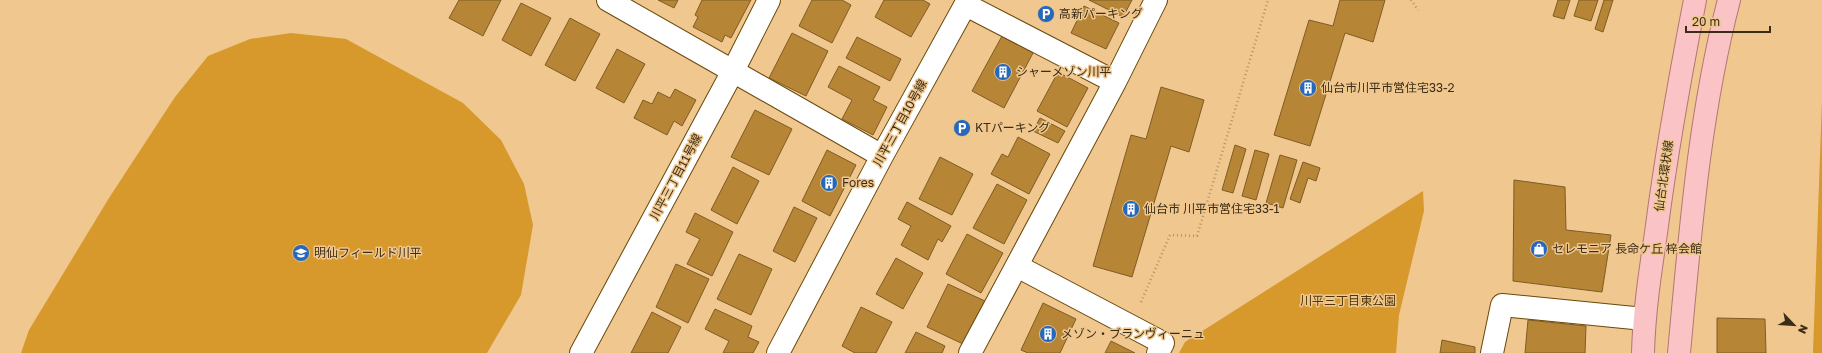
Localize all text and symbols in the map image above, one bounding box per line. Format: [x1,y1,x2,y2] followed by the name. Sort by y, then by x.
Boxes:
[1036,4,1056,24] parking icon: 高新パーキング
[1059,6,1143,21] place label: 高新パーキング
[1686,8,1770,34] scale bar
[1692,14,1720,29] text: 20 m
[993,62,1013,82] building icon: シャーメゾン川平
[1016,64,1112,79] place label: シャーメゾン川平
[869,77,930,169] street label: 川平三丁目10号線
[1298,78,1318,98] building icon: 仙台市川平市営住宅33-2
[1321,80,1455,95] place label: 仙台市川平市営住宅33-2
[952,118,972,138] parking icon: KTパーキング
[975,120,1050,135] place label: KTパーキング
[646,131,705,223] street label: 川平三丁目11号線
[1651,139,1676,213] street label: 仙台北環状線
[819,173,839,193] building icon: Fores
[842,175,874,190] place label: Fores
[1121,199,1141,219] building icon: 仙台市 川平市営住宅33-1
[1144,201,1280,216] place label: 仙台市 川平市営住宅33-1
[1529,239,1549,259] shop icon: セレモニア 長命ケ丘 梓会館
[1552,241,1702,256] place label: セレモニア 長命ケ丘 梓会館
[291,243,311,263] school or university icon: 明仙フィールド川平
[314,245,422,260] place label: 明仙フィールド川平
[1300,293,1396,308] park label: 川平三丁目東公園
[1774,305,1814,345] north arrow
[1796,323,1811,336] text: N
[1038,324,1058,344] building icon: メゾン・ブランヴィーニュ
[1061,326,1205,341] place label: メゾン・ブランヴィーニュ

